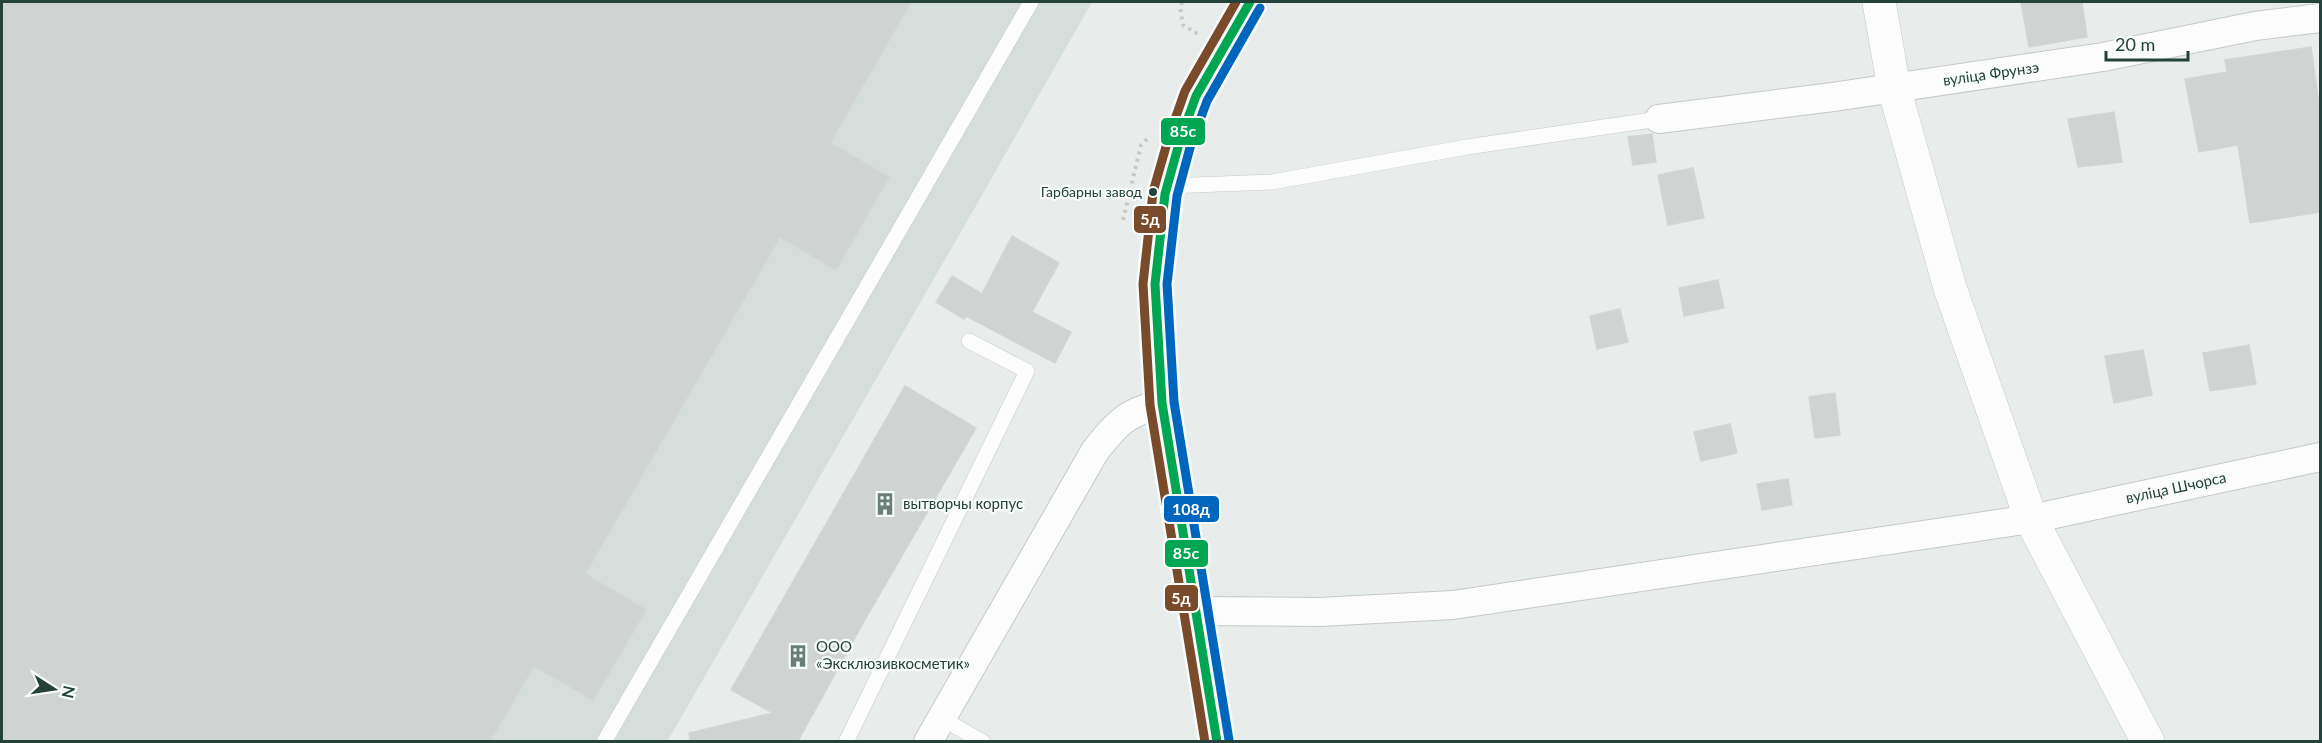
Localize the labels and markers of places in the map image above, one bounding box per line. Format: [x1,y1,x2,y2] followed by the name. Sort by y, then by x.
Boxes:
[1041,183,1142,200] place label: Гарбарны завод
[1147,186,1159,198] marker: Гарбарны завод
[872,491,898,517] building icon: вытворчы корпус
[903,494,1023,512] place label: вытворчы корпус
[816,637,970,672] place label: ООО «Эксклюзивкосметик»
[785,643,811,669] building icon: ООО «Эксклюзивкосметик»

